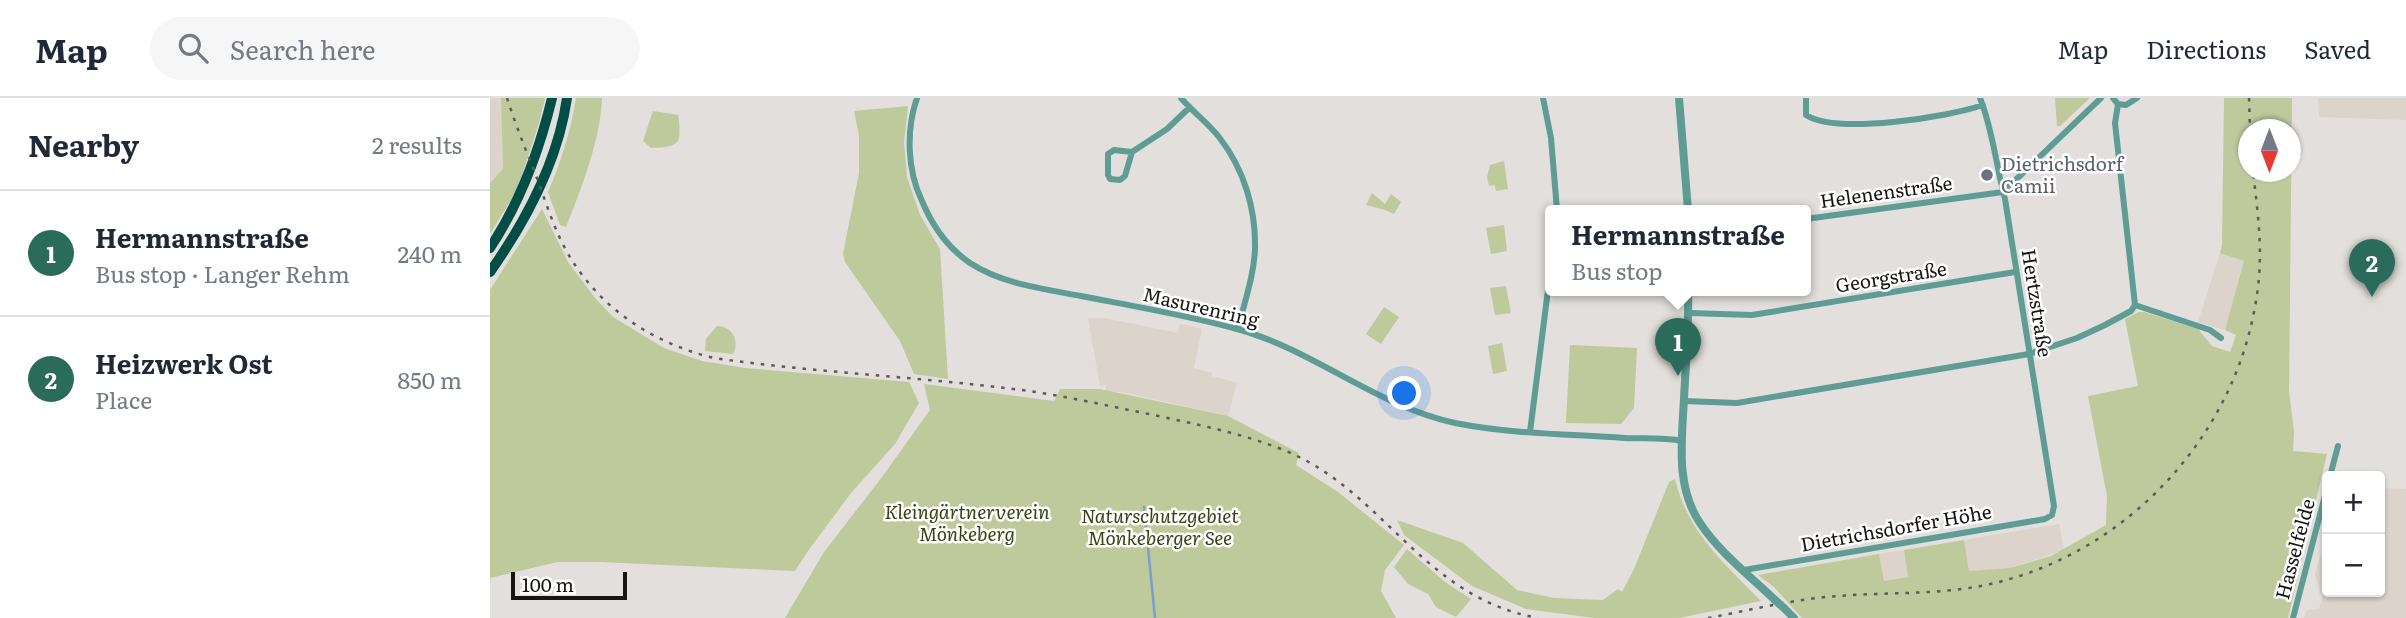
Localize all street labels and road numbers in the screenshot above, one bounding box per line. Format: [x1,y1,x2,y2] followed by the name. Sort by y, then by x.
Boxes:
[1818,168,1954,214] street label: Helenenstraße
[2016,247,2060,359] street label: Hertzstraße
[1833,253,1948,299] street label: Georgstraße
[1140,279,1263,333] street label: Masurenring
[2267,495,2321,602] street label: Hasselfelde
[1798,496,1994,558] street label: Dietrichsdorfer Höhe

